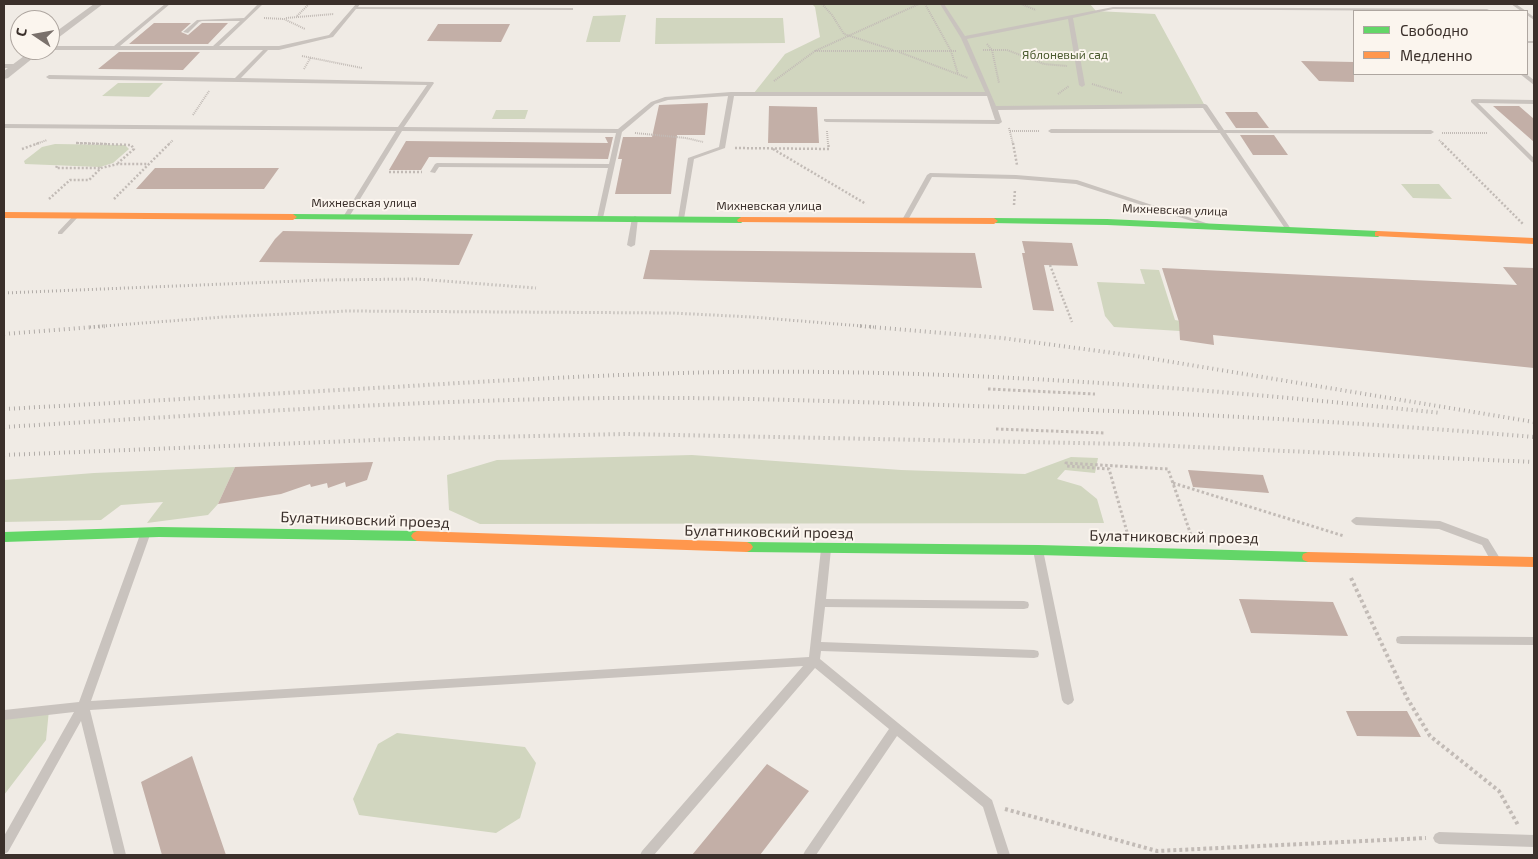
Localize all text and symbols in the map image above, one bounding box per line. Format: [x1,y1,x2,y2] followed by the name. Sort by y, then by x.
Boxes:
[10,10,60,60] north arrow
[1353,10,1528,75] legend
[1400,21,1469,39] text: Свободно
[12,26,30,38] text: С
[1400,46,1473,64] text: Медленно
[1022,48,1108,62] park label: Яблоневый сад
[311,196,417,210] street label: Михневская улица
[716,199,822,213] street label: Михневская улица
[1122,201,1228,219] street label: Михневская улица
[280,508,450,532] street label: Булатниковский проезд
[684,522,854,542] street label: Булатниковский проезд
[1089,527,1259,547] street label: Булатниковский проезд

